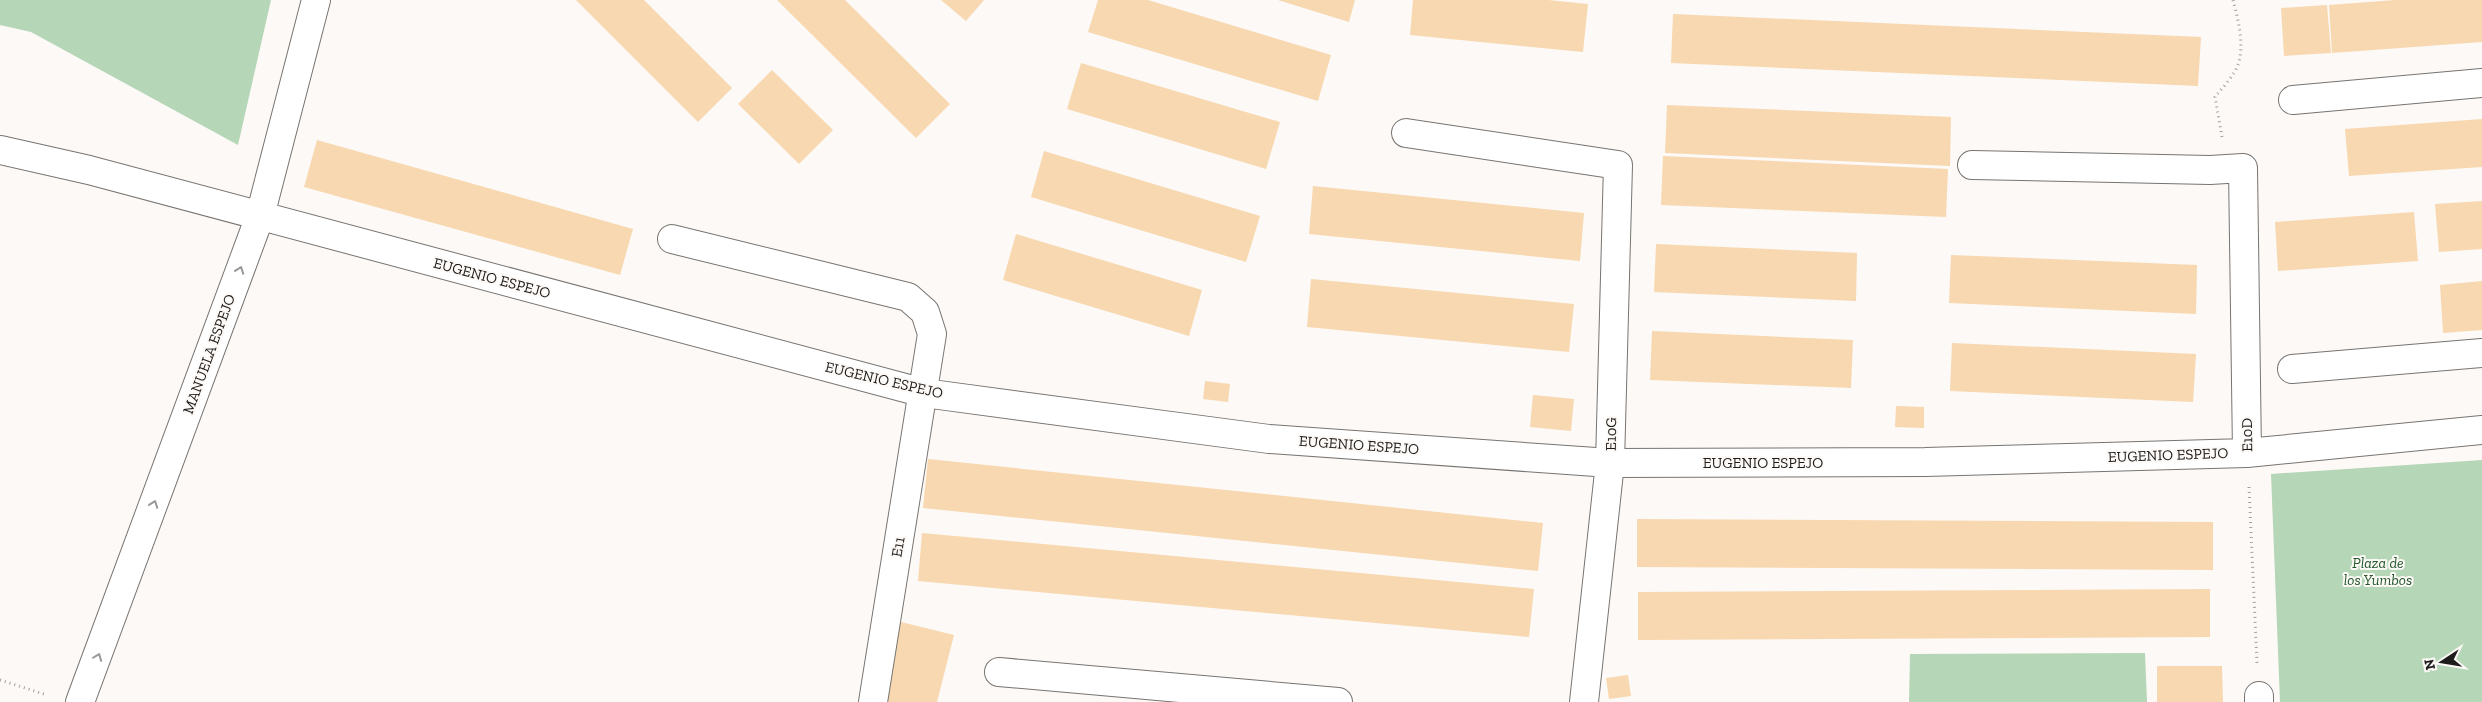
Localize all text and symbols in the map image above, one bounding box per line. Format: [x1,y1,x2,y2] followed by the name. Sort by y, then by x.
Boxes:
[431,254,553,302] street label: EUGENIO ESPEJO
[234,266,244,274] one-way arrow
[179,292,239,416] street label: MANUELA ESPEJO
[823,358,945,402] street label: EUGENIO ESPEJO
[1602,417,1620,451] street label: E10G
[2238,418,2256,452] street label: E10D
[1298,432,1420,458] street label: EUGENIO ESPEJO
[2107,444,2229,466] street label: EUGENIO ESPEJO
[1703,454,1823,472] street label: EUGENIO ESPEJO
[148,500,158,509] one-way arrow
[888,535,909,558] street label: E11
[2344,554,2412,589] park label: Plaza de los Yumbos
[2417,637,2467,687] north arrow
[92,653,102,662] one-way arrow
[2420,657,2439,672] text: N

